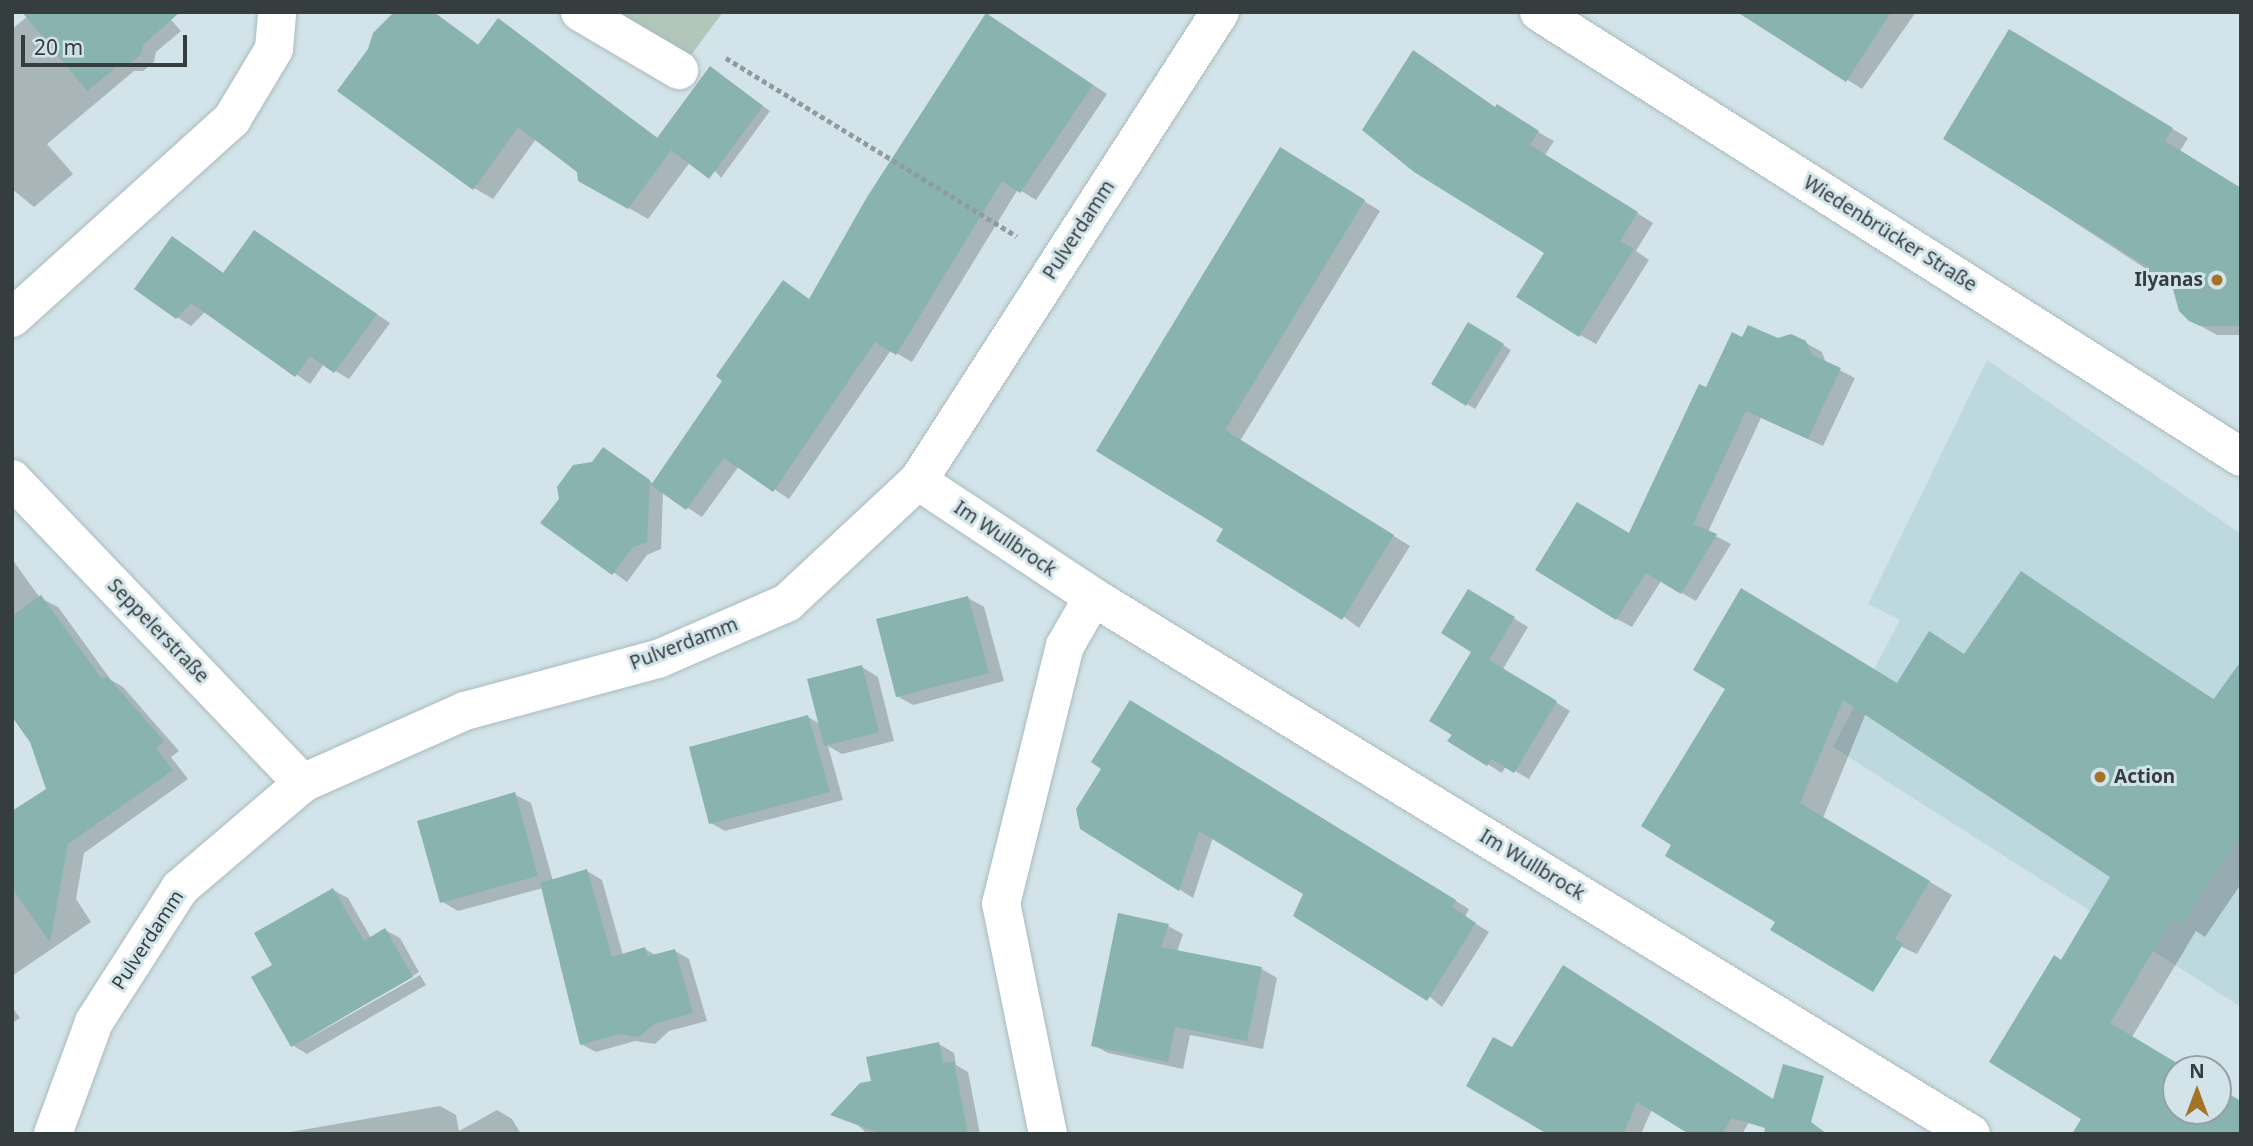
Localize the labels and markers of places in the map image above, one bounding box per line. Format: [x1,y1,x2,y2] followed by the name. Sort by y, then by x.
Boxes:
[2134,269,2203,291] place label: Ilyanas
[2209,272,2225,288] marker: Ilyanas
[2114,766,2175,788] place label: Action
[2092,769,2108,785] marker: Action

